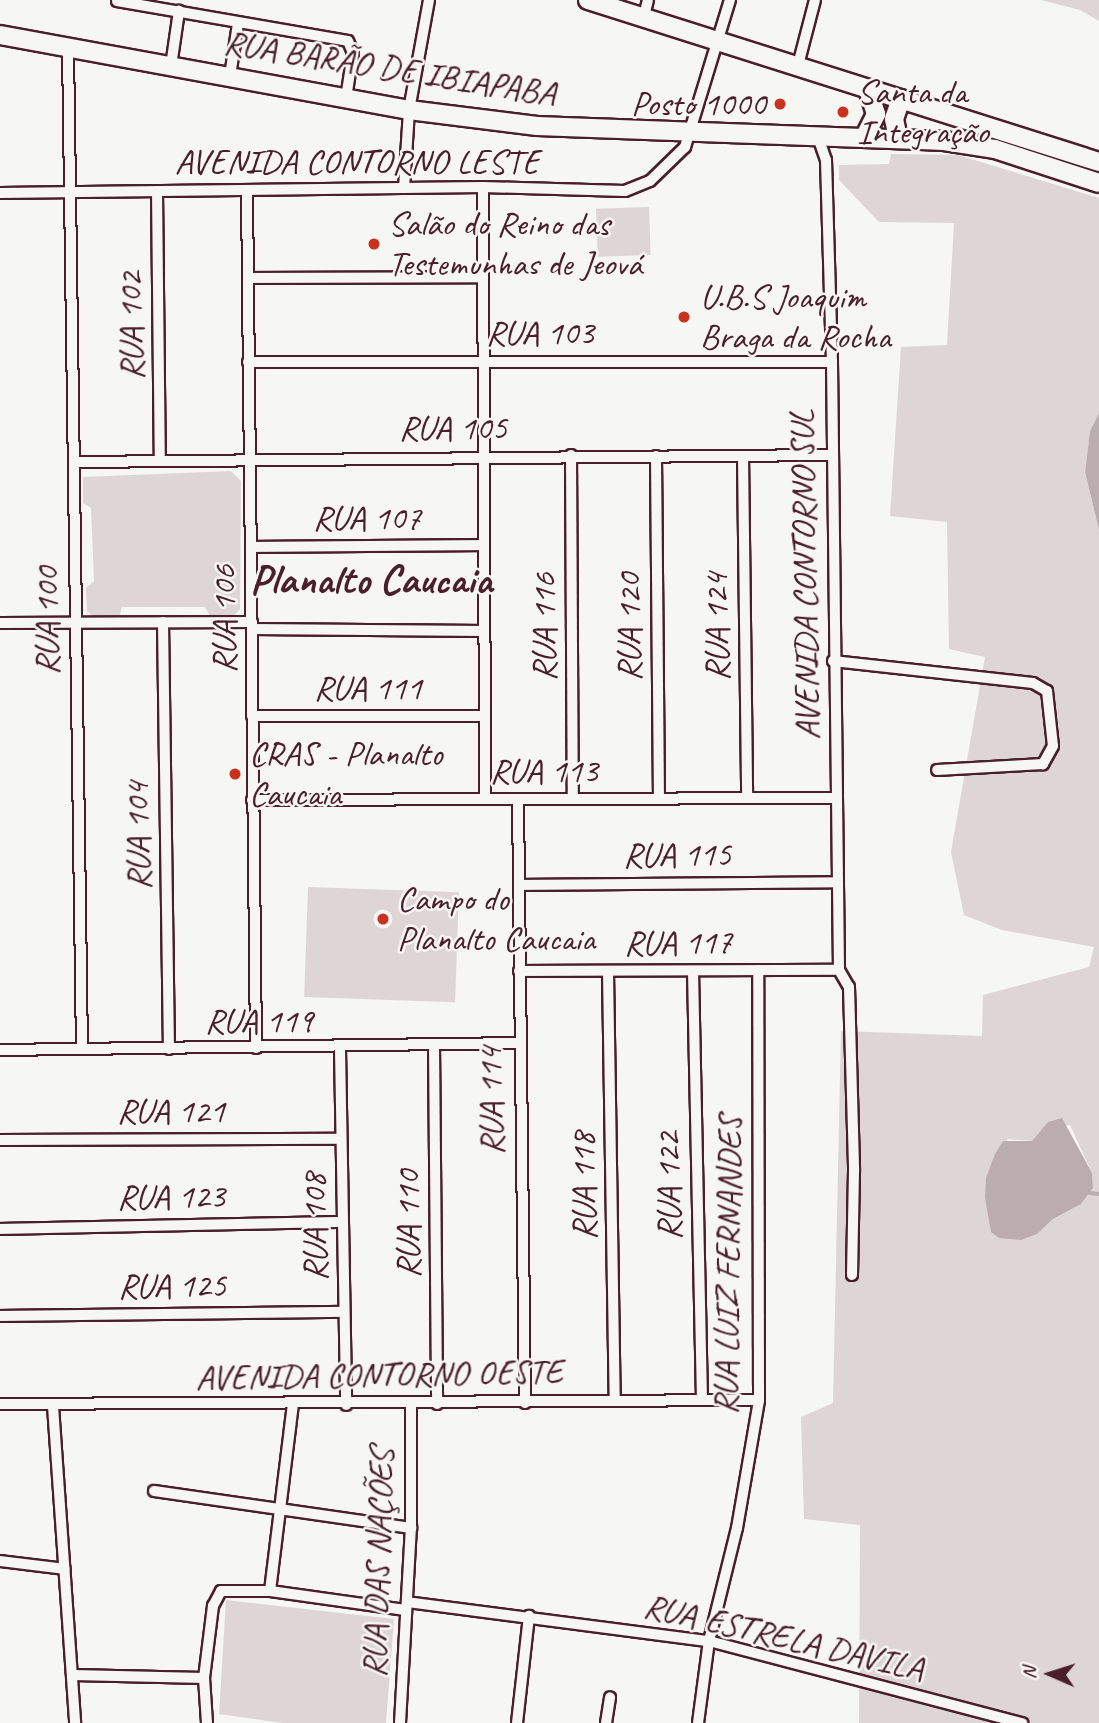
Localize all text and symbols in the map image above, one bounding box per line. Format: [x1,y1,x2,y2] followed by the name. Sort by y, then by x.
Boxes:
[221,21,559,115] street label: RUA BARÃO DE IBIAPABA
[857,71,988,153] place label: Santa da Integração
[631,83,766,125] place label: Posto 1000
[772,96,788,112] marker: Posto 1000
[835,104,851,120] marker: Santa da Integração
[175,141,539,183] street label: AVENIDA CONTORNO LESTE
[388,203,642,285] place label: Salão do Reino das Testemunhas de Jeová
[366,236,382,252] marker: Salão do Reino das Testemunhas de Jeová
[109,272,153,380] street label: RUA 102
[700,276,892,358] place label: U.B.S Joaquim Braga da Rocha
[674,307,694,327] marker: U.B.S Joaquim Braga da Rocha
[486,312,594,354] street label: RUA 103
[399,407,507,449] street label: RUA 105
[781,410,829,740] street label: AVENIDA CONTORNO SUL
[313,497,421,539] street label: RUA 107
[250,555,492,605] district label: Planalto Caucaia
[203,565,245,673] street label: RUA 106
[26,567,68,675] street label: RUA 100
[523,573,565,681] street label: RUA 116
[608,573,650,681] street label: RUA 120
[695,573,739,681] street label: RUA 124
[314,667,422,709] street label: RUA 111
[249,733,442,815] place label: CRAS - Planalto Caucaia
[490,750,598,792] street label: RUA 113
[227,766,243,782] marker: CRAS - Planalto Caucaia
[116,782,160,890] street label: RUA 104
[623,833,731,877] street label: RUA 115
[397,878,595,960] place label: Campo do Planalto Caucaia
[375,911,391,927] marker: Campo do Planalto Caucaia
[624,921,732,965] street label: RUA 117
[205,1000,313,1042] street label: RUA 119
[469,1047,513,1155] street label: RUA 114
[117,1090,225,1132] street label: RUA 121
[704,1116,752,1414] street label: RUA LUIZ FERNANDES
[562,1132,606,1240] street label: RUA 118
[647,1132,691,1240] street label: RUA 122
[387,1170,429,1278] street label: RUA 110
[293,1173,337,1281] street label: RUA 108
[117,1175,225,1219] street label: RUA 123
[118,1264,226,1308] street label: RUA 125
[194,1351,564,1399] street label: AVENIDA CONTORNO OESTE
[353,1447,403,1679] street label: RUA DAS NAÇÕES
[639,1584,929,1690] street label: RUA ESTRELA DAVILA
[1015,1639,1085,1709] north arrow
[1017,1666,1041,1679] text: N

